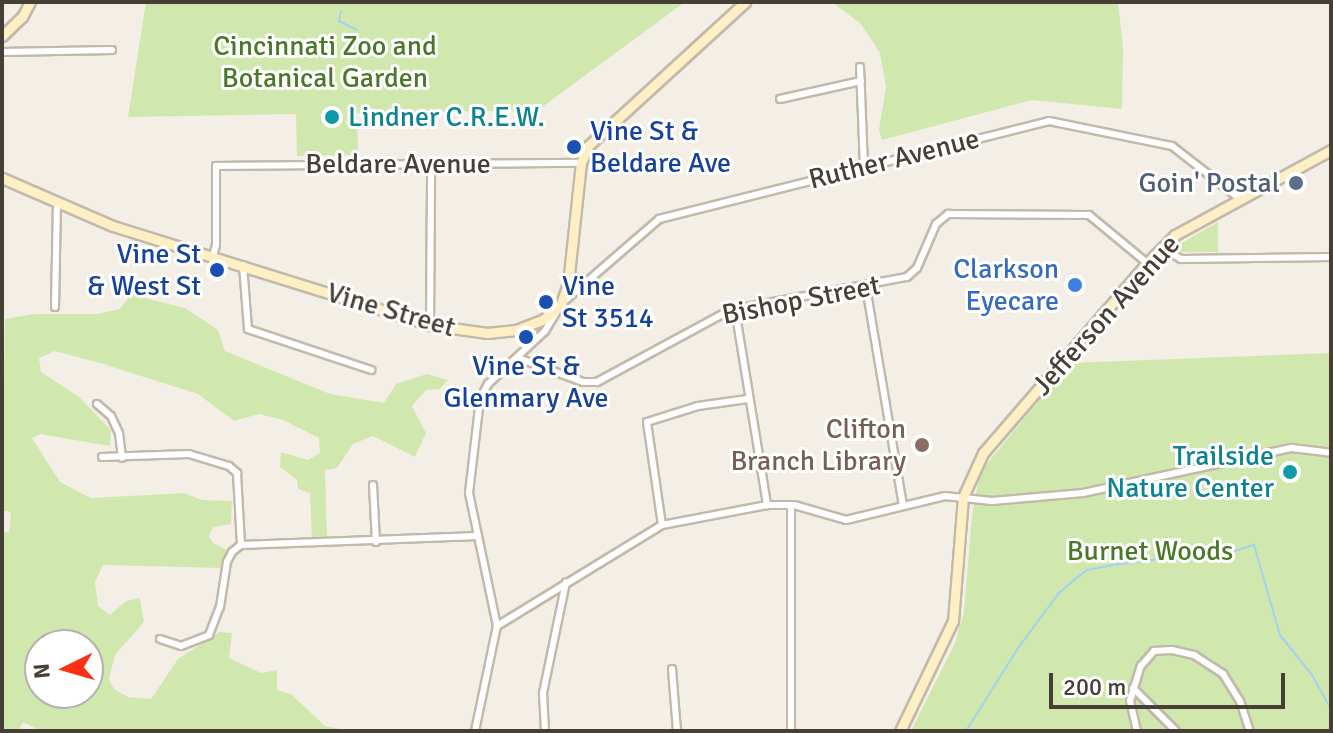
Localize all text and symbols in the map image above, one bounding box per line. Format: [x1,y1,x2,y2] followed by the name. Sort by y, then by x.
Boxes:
[213,29,437,95] park label: Cincinnati Zoo and Botanical Garden
[348,100,545,134] place label: Lindner C.R.E.W.
[323,108,341,126] marker: Lindner C.R.E.W.
[590,114,731,180] place label: Vine St & Beldare Ave
[805,122,983,196] street label: Ruther Avenue
[565,138,583,156] marker: Vine St & Beldare Ave
[305,147,491,181] street label: Beldare Avenue
[1139,166,1280,200] place label: Goin' Postal
[1287,174,1305,192] marker: Goin' Postal
[1025,228,1187,402] street label: Jefferson Avenue
[87,237,201,303] place label: Vine St & West St
[953,252,1059,318] place label: Clarkson Eyecare
[208,261,226,279] marker: Vine St & West St
[719,268,883,332] street label: Bishop Street
[562,269,654,335] place label: Vine St 3514
[323,276,459,344] street label: Vine Street
[1066,276,1084,294] marker: Clarkson Eyecare
[537,293,555,311] marker: Vine St 3514
[517,328,535,346] marker: Vine St & Glenmary Ave
[443,349,609,415] place label: Vine St & Glenmary Ave
[730,412,906,478] place label: Clifton Branch Library
[913,436,931,454] marker: Clifton Branch Library
[1106,439,1274,505] place label: Trailside Nature Center
[1281,463,1299,481] marker: Trailside Nature Center
[1067,534,1233,568] park label: Burnet Woods
[24,629,104,709] north arrow
[1053,657,1289,707] scale bar
[27,662,56,680] text: N
[1063,672,1126,702] text: 200 m

